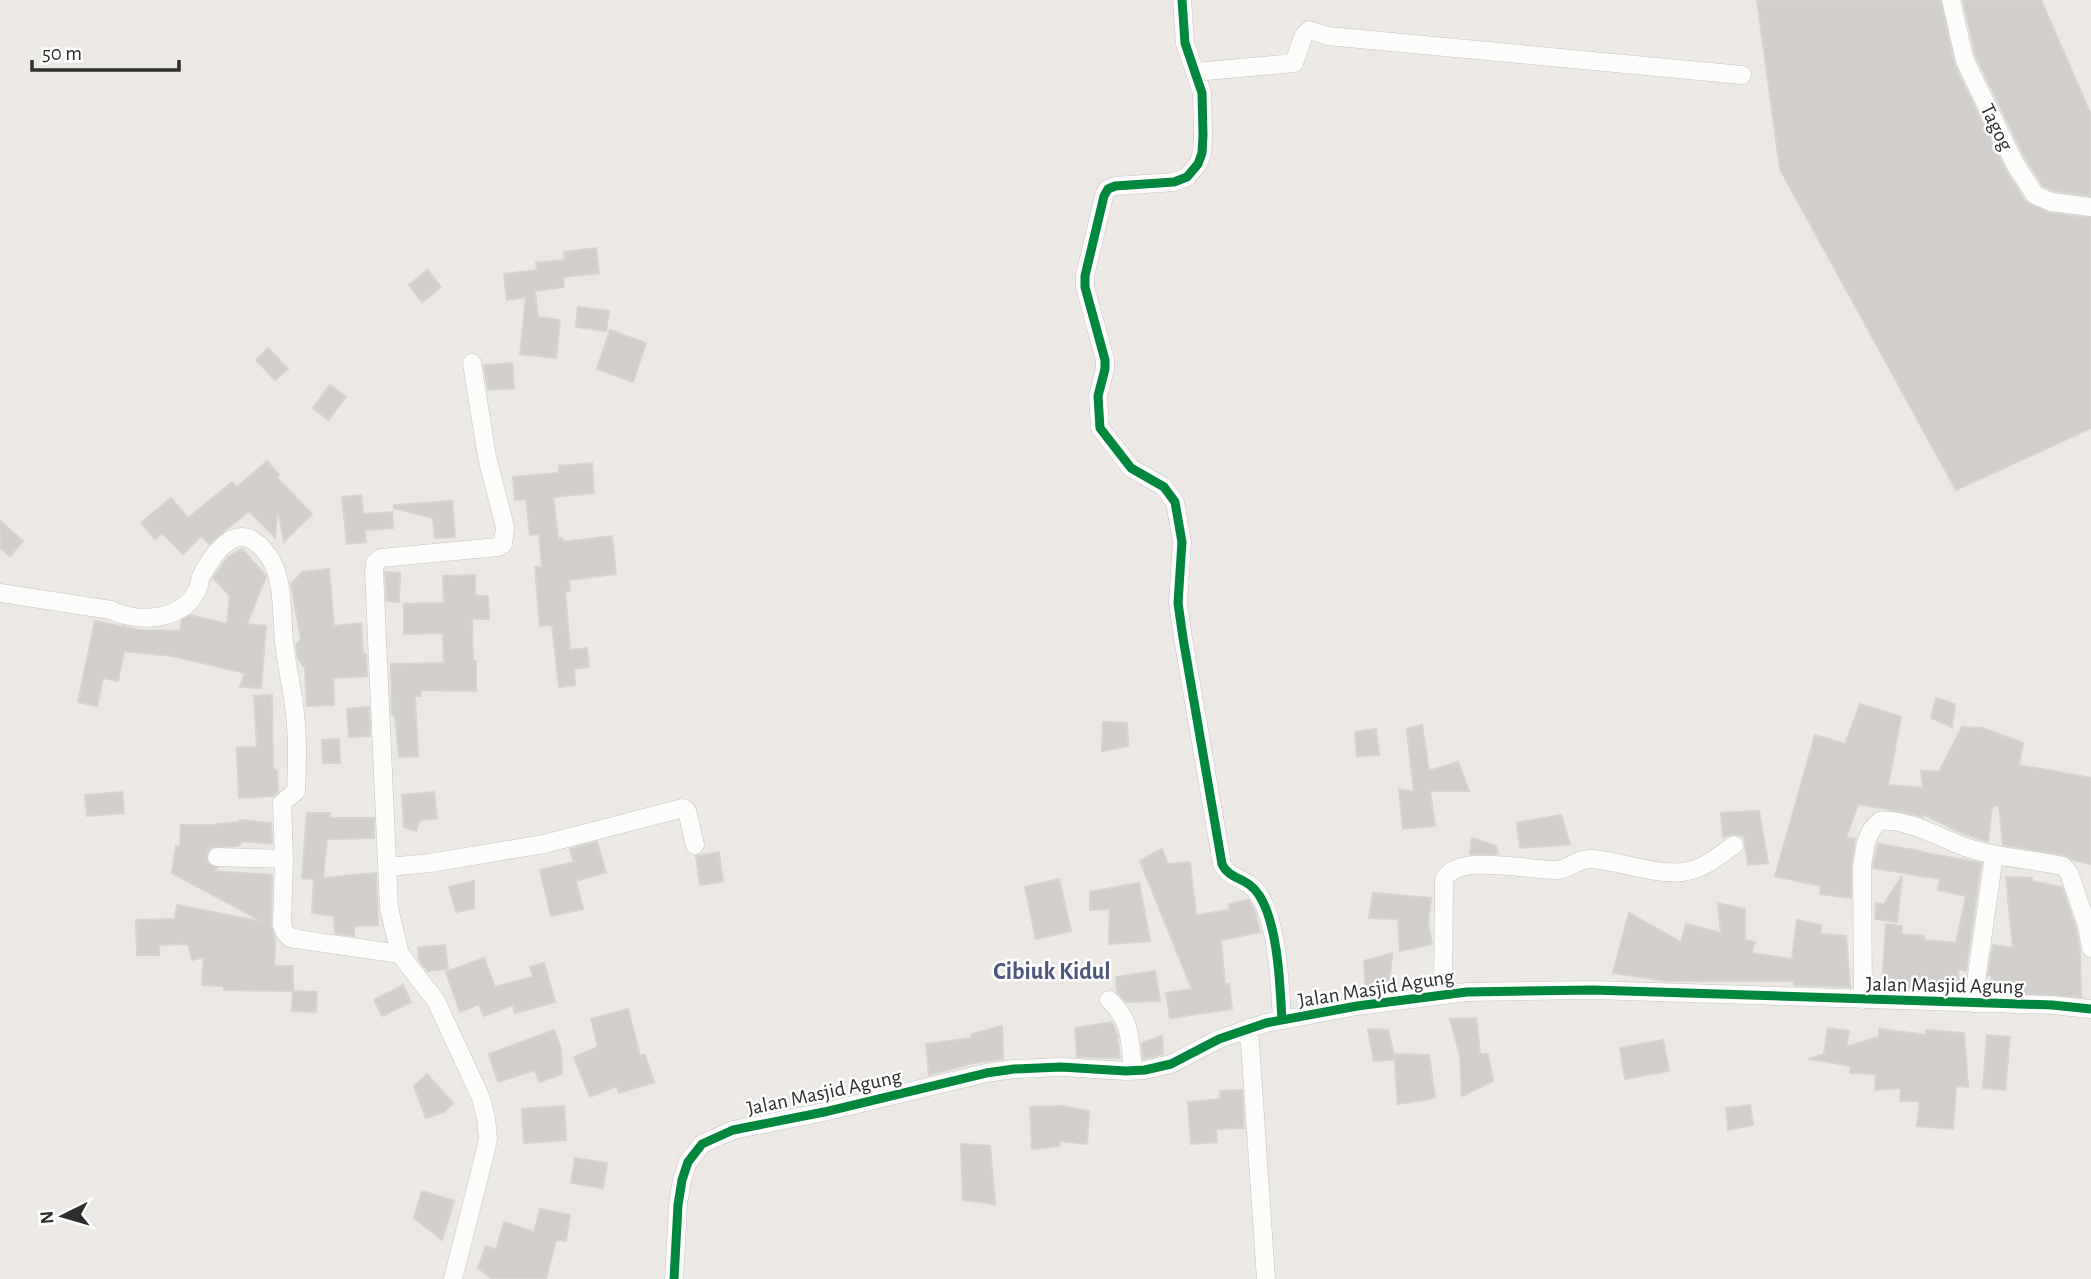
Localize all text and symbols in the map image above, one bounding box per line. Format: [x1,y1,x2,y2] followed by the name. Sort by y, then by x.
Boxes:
[32,28,178,72] scale bar
[42,43,82,64] text: 50 m
[1976,100,2017,155] street label: Tagog
[993,960,1111,984] district label: Cibiuk Kidul
[1297,966,1456,1011] street label: Jalan Masjid Agung
[1866,974,2025,997] street label: Jalan Masjid Agung
[745,1066,904,1119] street label: Jalan Masjid Agung
[28,1181,98,1251] north arrow
[38,1210,58,1225] text: N

